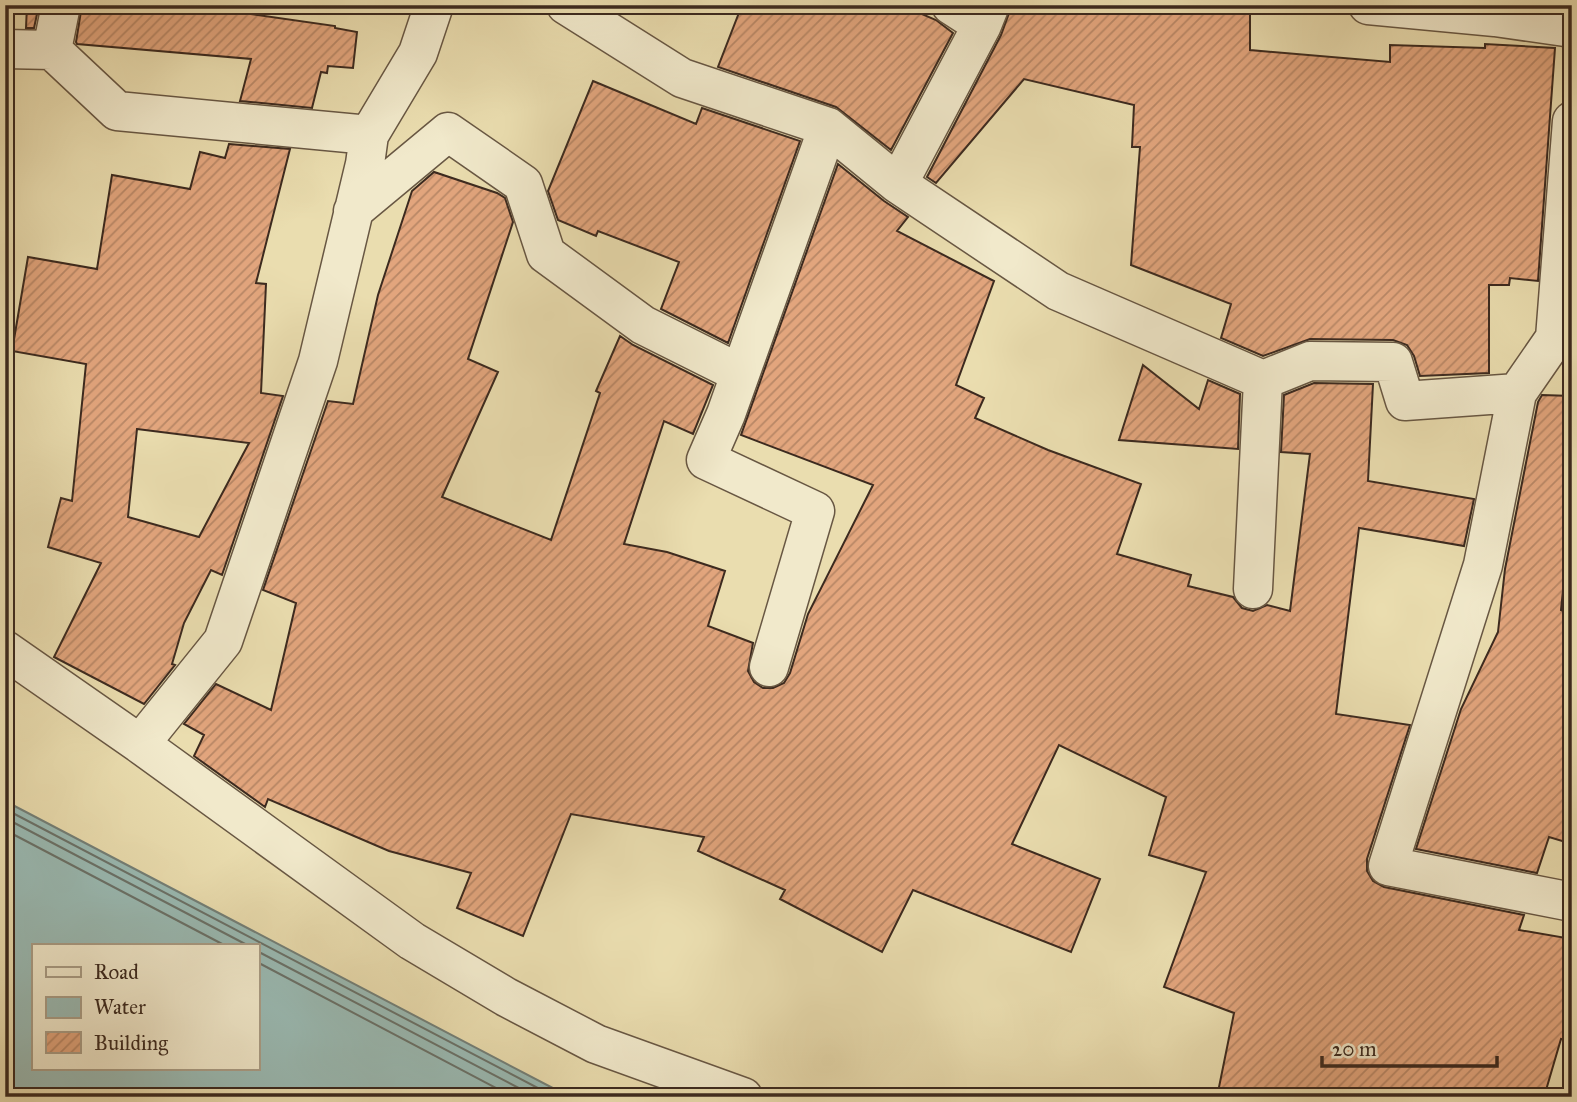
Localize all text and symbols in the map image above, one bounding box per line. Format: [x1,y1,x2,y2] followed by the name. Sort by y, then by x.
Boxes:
[32,944,259,1070] legend
[94,959,139,985] text: Road
[94,994,146,1020] text: Water
[1322,1025,1496,1069] scale bar
[94,1030,168,1056] text: Building
[1332,1036,1377,1062] text: 20 m

